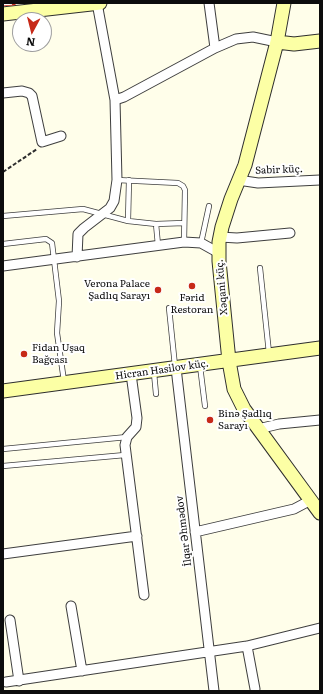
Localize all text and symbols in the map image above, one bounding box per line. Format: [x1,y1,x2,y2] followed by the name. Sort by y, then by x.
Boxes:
[12,12,52,52] north arrow
[25,34,36,51] text: N
[255,163,303,177] street label: Sabir küç.
[214,259,230,315] street label: Xəqani küç.
[84,278,150,302] place label: Verona Palace Şadlıq Sarayı
[187,281,197,291] marker: Fərid Restoran
[153,285,163,295] marker: Verona Palace Şadlıq Sarayı
[171,292,213,316] place label: Fərid Restoran
[32,342,85,366] place label: Fidan Uşaq Bağçası
[19,349,29,359] marker: Fidan Uşaq Bağçası
[114,357,210,383] street label: Hicran Hasilov küç.
[218,408,272,432] place label: Binə Şadlıq Sarayı
[205,415,215,425] marker: Binə Şadlıq Sarayı
[174,495,194,567] street label: İlqar Əhmədov

